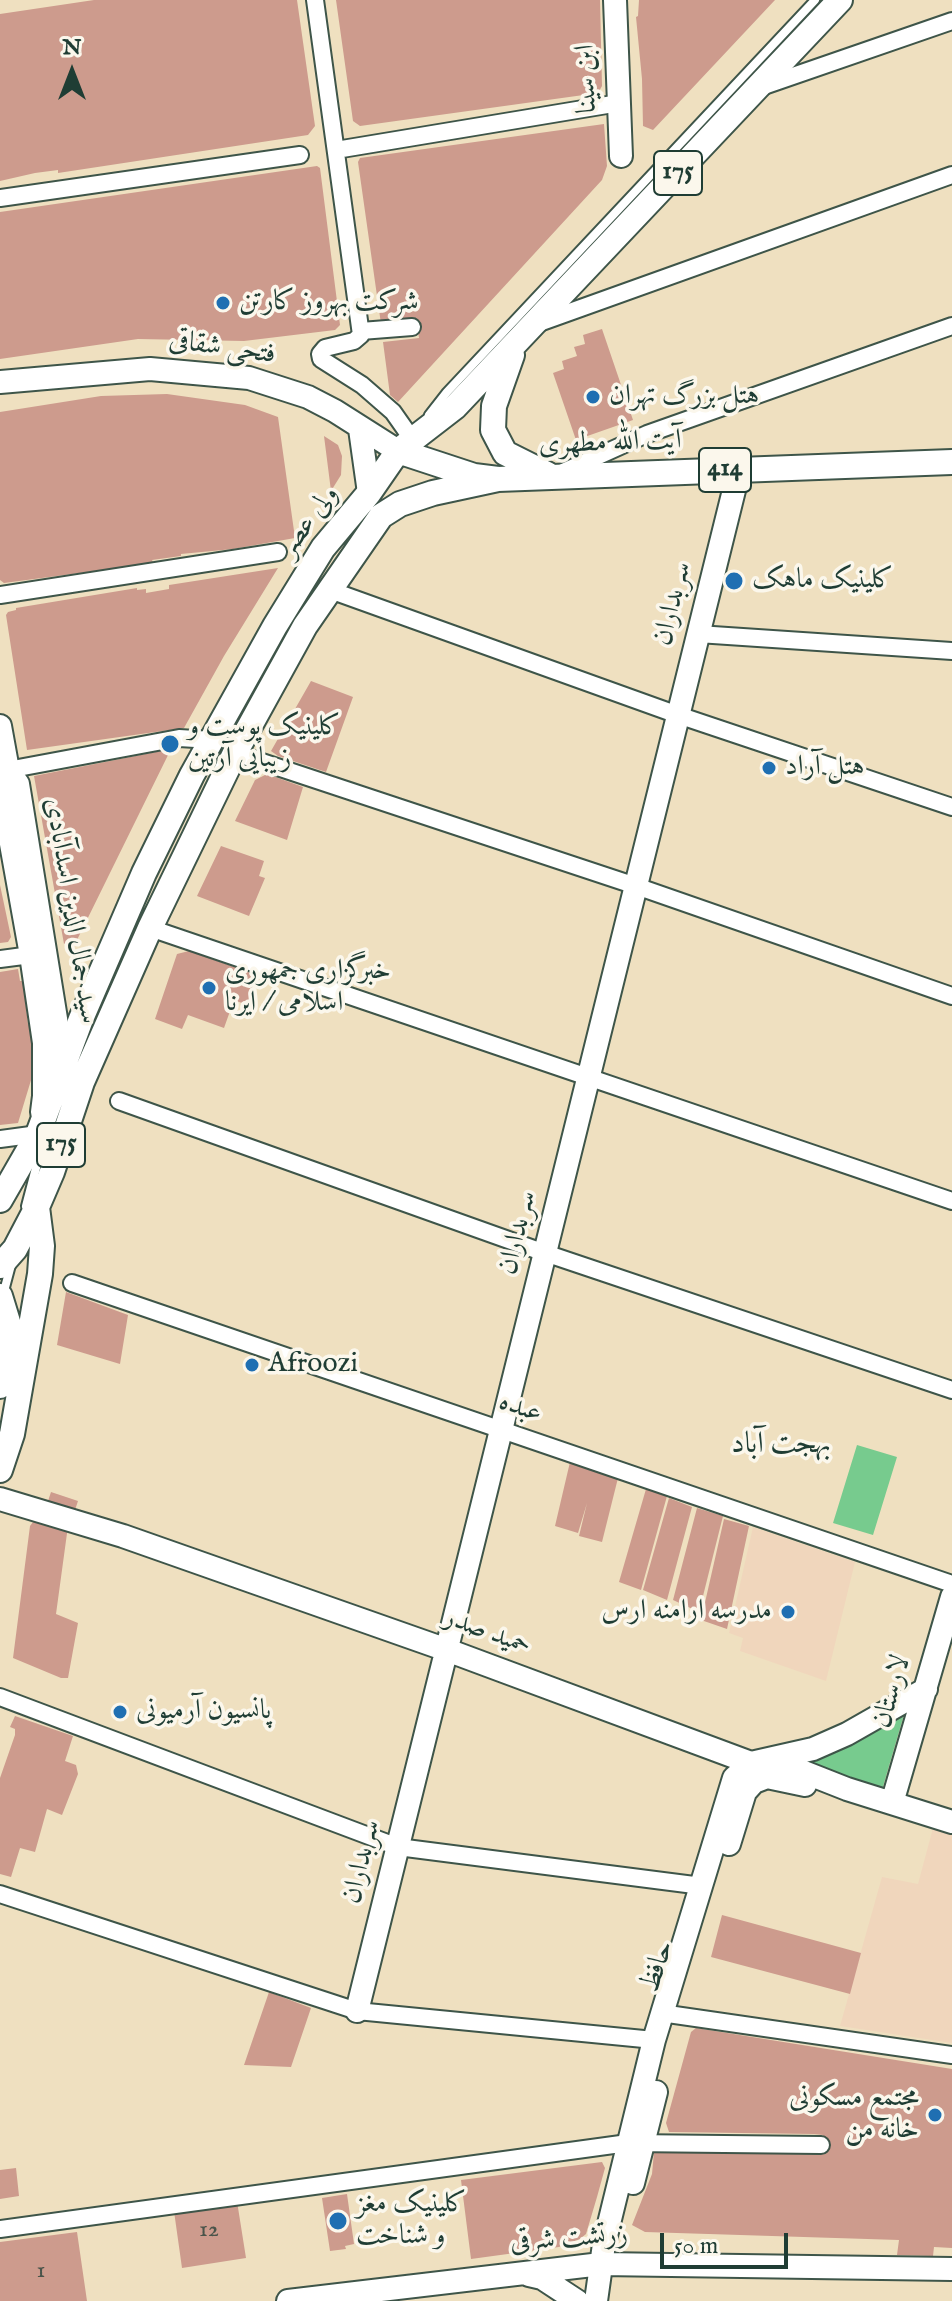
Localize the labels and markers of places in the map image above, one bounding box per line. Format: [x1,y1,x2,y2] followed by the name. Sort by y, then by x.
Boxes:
[239,286,419,320] place label: شرکت بهروز کارتن
[214,294,232,312] marker: شرکت بهروز کارتن
[609,380,759,414] place label: هتل بزرگ تهران
[584,388,602,406] marker: هتل بزرگ تهران
[752,564,894,598] place label: کلینیک ماهک
[723,570,745,592] marker: کلینیک ماهک
[188,711,341,777] place label: کلینیک پوست و زیبایی آرتین
[159,733,181,755] marker: کلینیک پوست و زیبایی آرتین
[785,751,865,785] place label: هتل آراد
[760,759,778,777] marker: هتل آراد
[225,955,391,1021] place label: خبرگزاری جمهوری اسلامی / ایرنا
[200,979,218,997] marker: خبرگزاری جمهوری اسلامی / ایرنا
[268,1348,358,1382] place label: Afroozi
[243,1356,261,1374] marker: Afroozi
[601,1595,772,1629] place label: مدرسه ارامنه ارس
[779,1603,797,1621] marker: مدرسه ارامنه ارس
[136,1695,271,1729] place label: پانسیون آرمیونی
[111,1703,129,1721] marker: پانسیون آرمیونی
[789,2082,919,2148] place label: مجتمع مسکونی خانه من
[926,2106,944,2124] marker: مجتمع مسکونی خانه من
[356,2188,467,2254] place label: کلینیک مغز و شناخت
[327,2210,349,2232] marker: کلینیک مغز و شناخت

